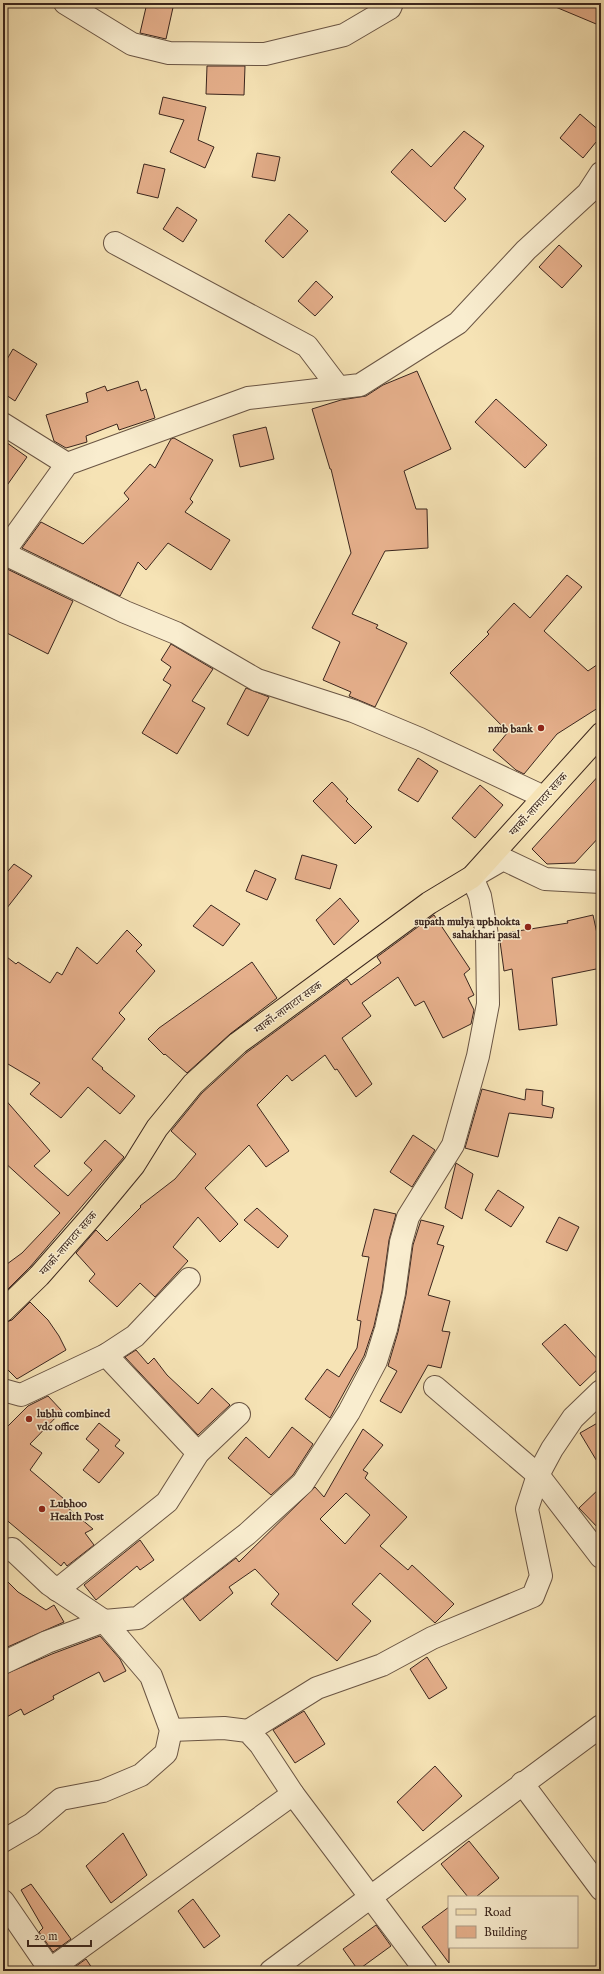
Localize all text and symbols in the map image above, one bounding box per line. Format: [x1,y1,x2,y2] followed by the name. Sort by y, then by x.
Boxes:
[488,722,534,736] place label: nmb bank
[536,723,546,733] marker: nmb bank
[506,769,572,840] street label: ग्वार्को-लामाटार सडक
[415,915,521,942] place label: supath mulya upbhokta sahakhari pasal
[523,922,533,932] marker: supath mulya upbhokta sahakhari pasal
[251,978,326,1038] street label: ग्वार्को-लामाटार सडक
[36,1208,101,1279] street label: ग्वार्को-लामाटार सडक
[36,1407,111,1434] place label: lubhu combined vdc office
[24,1414,34,1424] marker: lubhu combined vdc office
[49,1497,104,1524] place label: Lubhoo Health Post
[37,1504,47,1514] marker: Lubhoo Health Post
[448,1896,578,1948] legend
[484,1905,512,1920] text: Road
[28,1922,91,1948] scale bar
[484,1925,528,1940] text: Building
[34,1929,57,1944] text: 20 m

